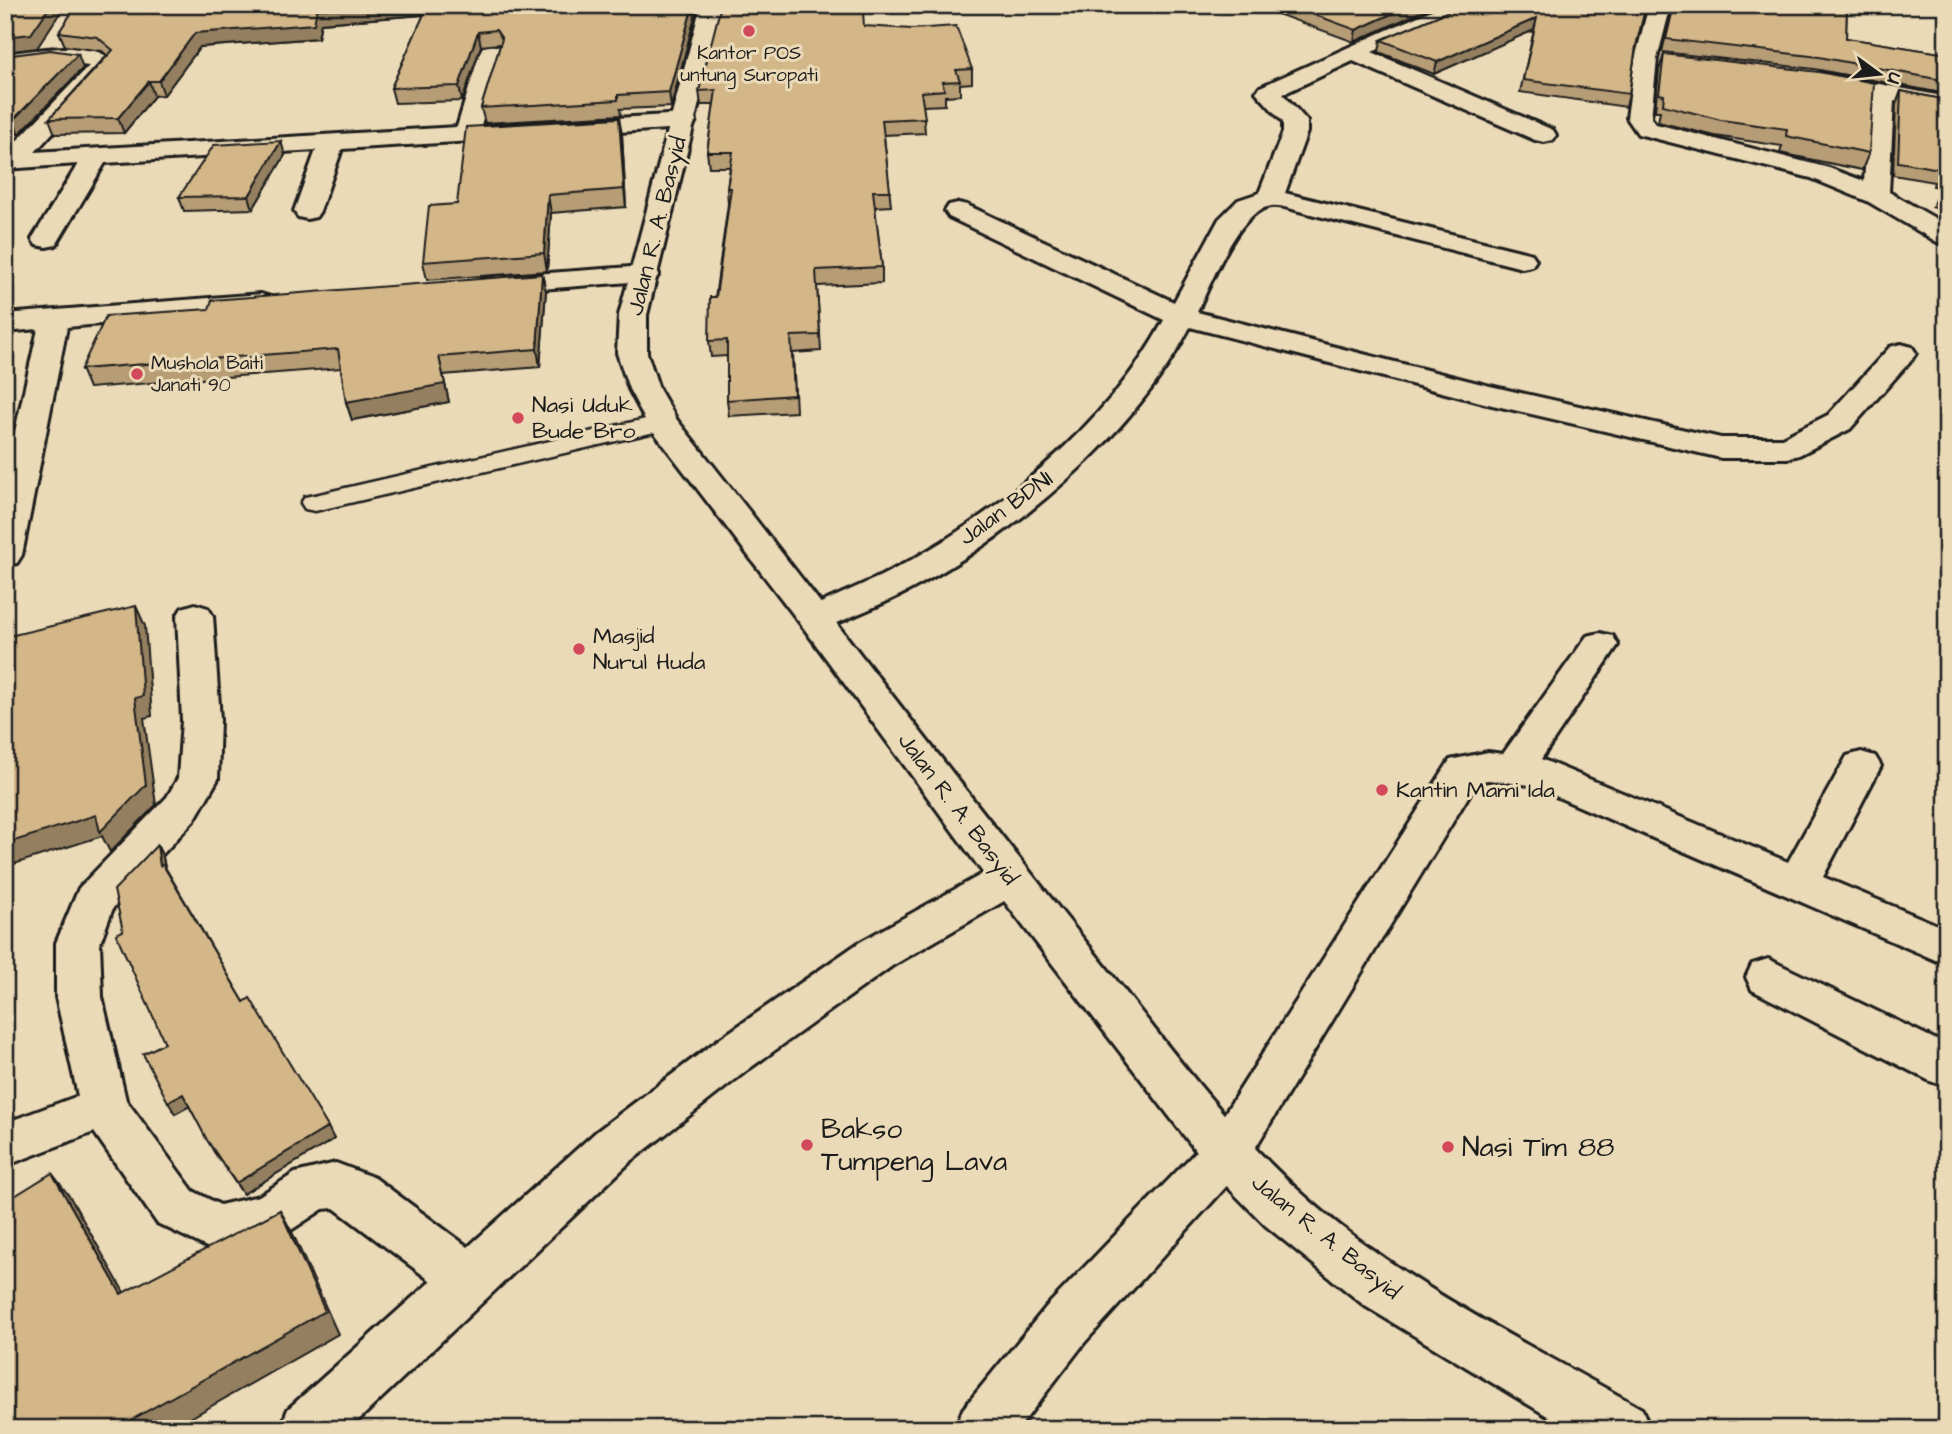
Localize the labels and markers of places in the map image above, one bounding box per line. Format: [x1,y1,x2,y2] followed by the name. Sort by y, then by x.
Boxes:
[741,23,757,39] marker: Kantor POS untung Suropati
[680,40,818,90] place label: Kantor POS untung Suropati
[151,350,263,399] place label: Mushola Baiti Janati 90
[129,366,145,382] marker: Mushola Baiti Janati 90
[532,389,636,447] place label: Nasi Uduk Bude Bro
[510,410,526,426] marker: Nasi Uduk Bude Bro
[593,620,706,678] place label: Masjid Nurul Huda
[571,641,587,657] marker: Masjid Nurul Huda
[1396,774,1555,806] place label: Kantin Mami Ida
[1374,782,1390,798] marker: Kantin Mami Ida
[821,1110,1007,1182] place label: Bakso Tumpeng Lava
[1462,1128,1614,1167] place label: Nasi Tim 88
[799,1137,815,1153] marker: Bakso Tumpeng Lava
[1440,1139,1456,1155] marker: Nasi Tim 88

